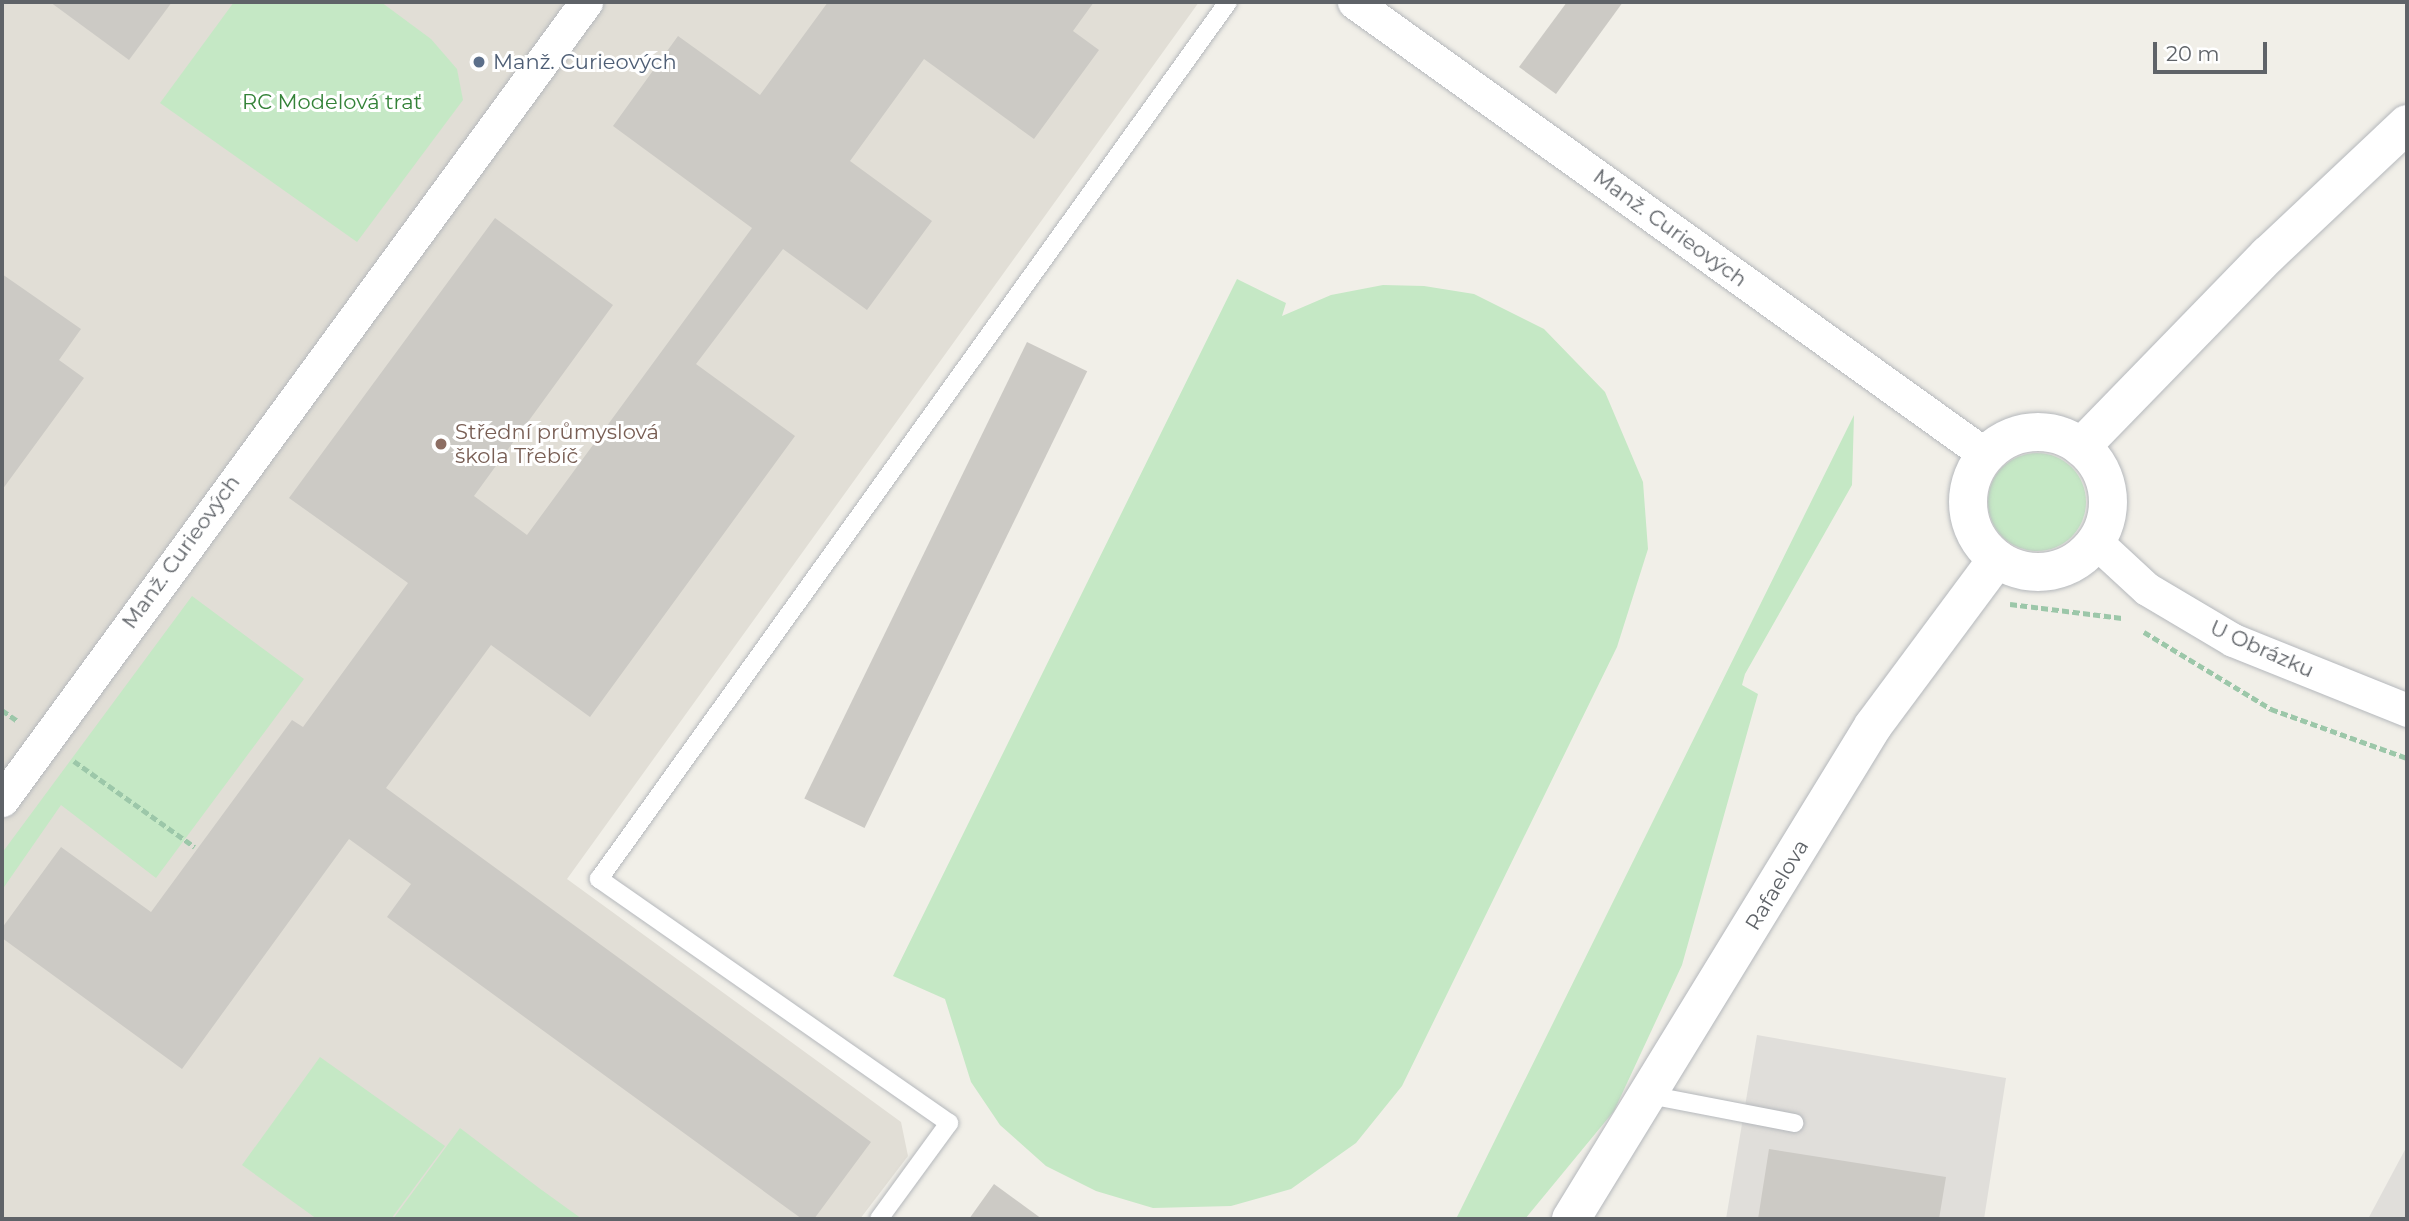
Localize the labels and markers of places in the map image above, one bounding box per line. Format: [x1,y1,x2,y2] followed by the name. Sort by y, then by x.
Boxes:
[493,49,677,75] place label: Manž. Curieových
[471,54,487,70] marker: Manž. Curieových
[455,419,659,469] place label: Střední průmyslová škola Třebíč
[433,436,449,452] marker: Střední průmyslová škola Třebíč

